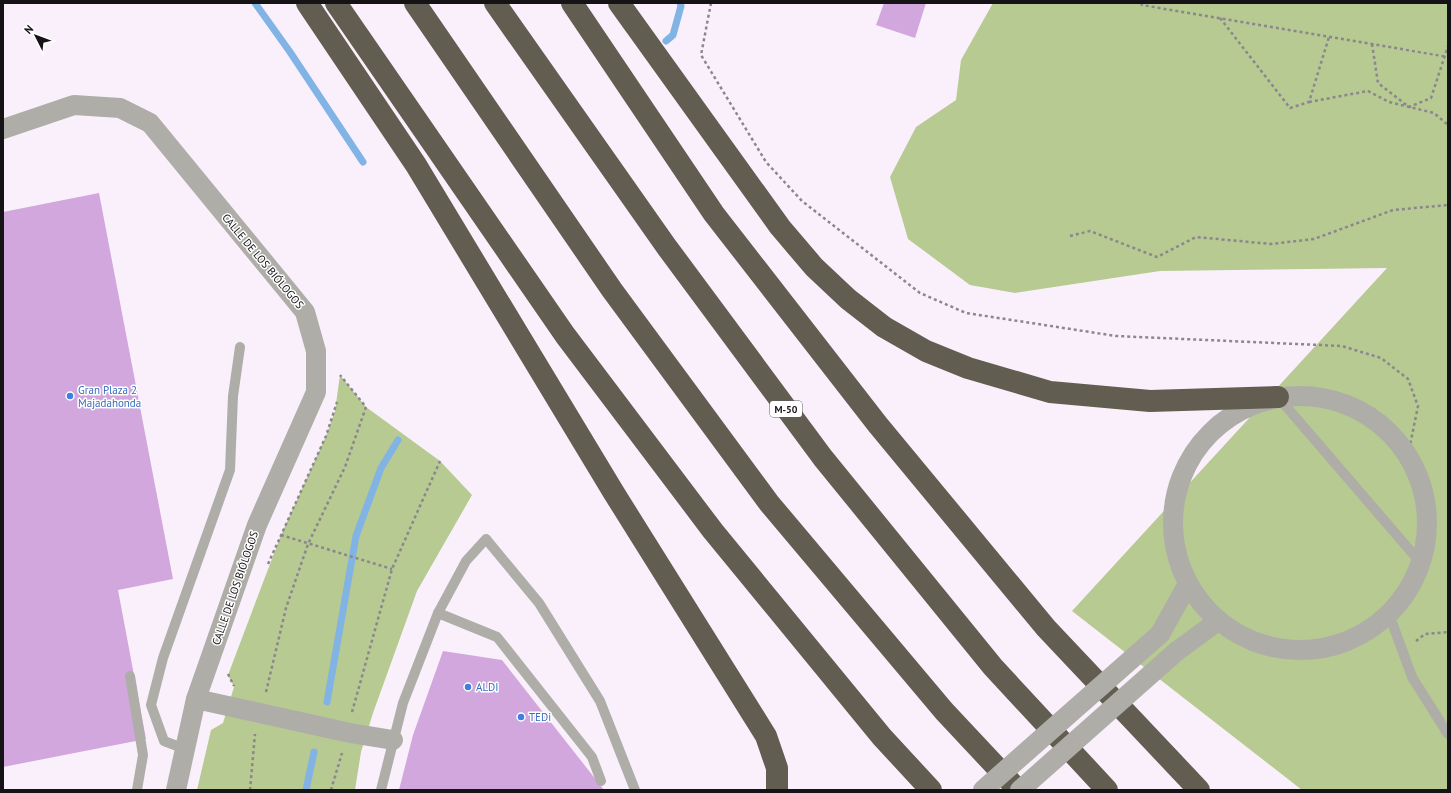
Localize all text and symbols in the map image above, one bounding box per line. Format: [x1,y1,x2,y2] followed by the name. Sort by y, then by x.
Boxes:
[16,16,56,56] north arrow
[21,22,36,37] text: N
[219,211,307,311] street label: CALLE DE LOS BIÓLOGOS
[78,383,141,410] place label: Gran Plaza 2 Majadahonda
[65,391,75,401] marker: Gran Plaza 2 Majadahonda
[770,401,802,417] road number: M-50
[209,529,261,647] street label: CALLE DE LOS BIÓLOGOS
[476,680,499,694] place label: ALDI
[463,682,473,692] marker: ALDI
[529,710,551,724] place label: TEDi
[516,712,526,722] marker: TEDi

